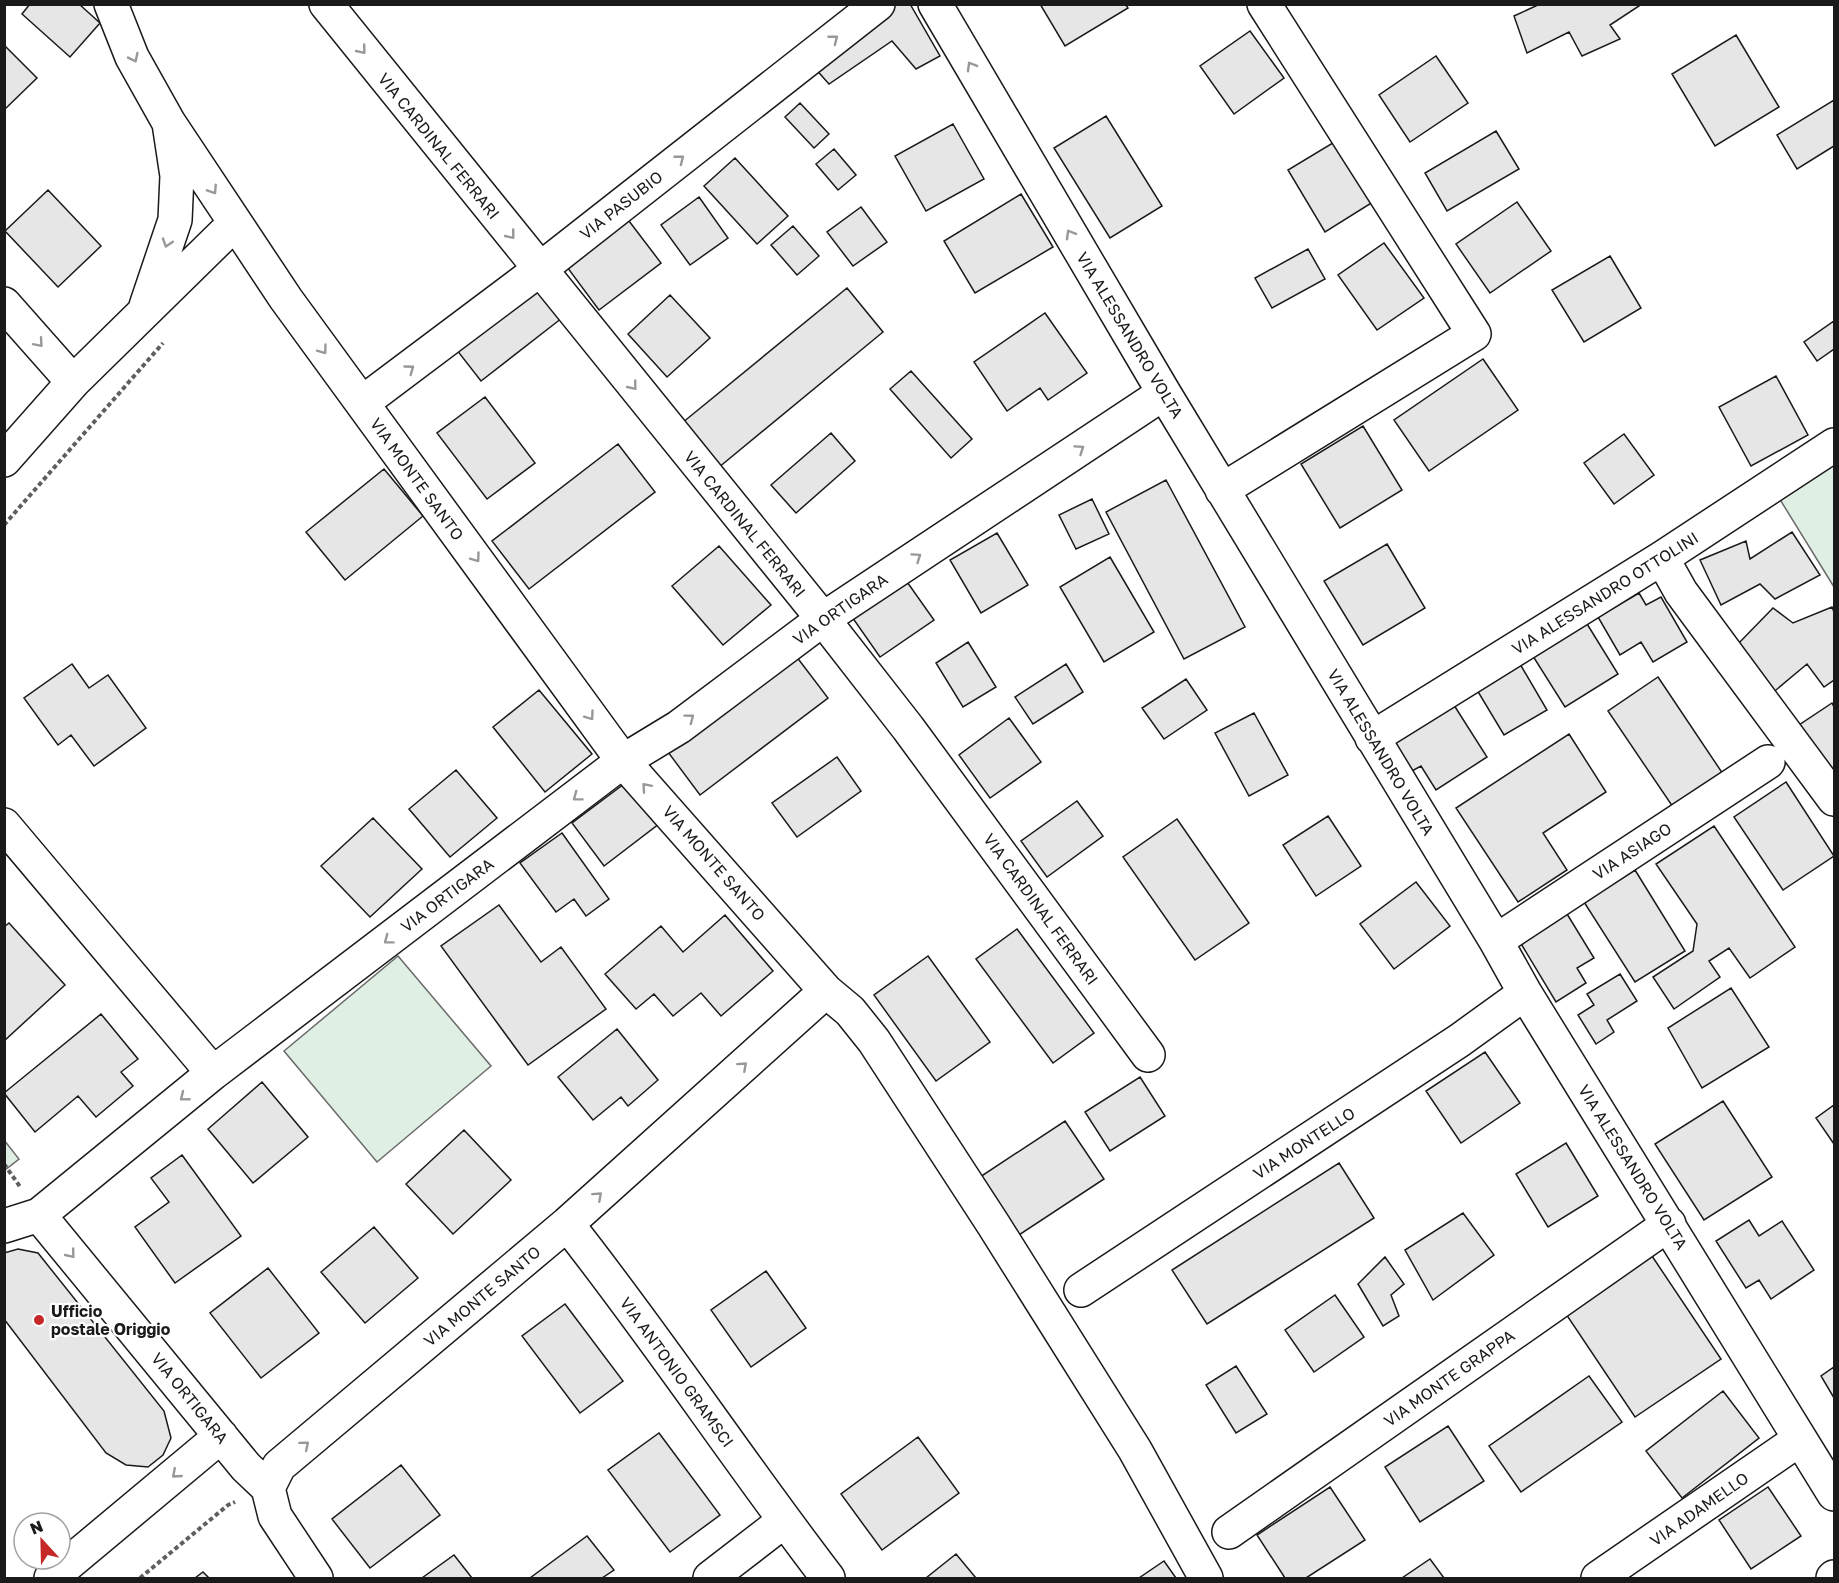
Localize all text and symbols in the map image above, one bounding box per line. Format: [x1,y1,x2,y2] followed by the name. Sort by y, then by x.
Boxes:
[827,36,838,47] one-way arrow
[355,43,366,54] one-way arrow
[126,52,138,63] one-way arrow
[967,62,979,72] one-way arrow
[374,69,504,223] street label: VIA CARDINAL FERRARI
[673,156,684,167] one-way arrow
[576,166,666,244] street label: VIA PASUBIO
[205,183,216,194] one-way arrow
[503,228,514,239] one-way arrow
[1066,230,1078,240] one-way arrow
[162,237,174,248] one-way arrow
[1072,248,1188,422] street label: VIA ALESSANDRO VOLTA
[32,336,43,347] one-way arrow
[316,344,327,355] one-way arrow
[403,365,414,376] one-way arrow
[626,380,637,391] one-way arrow
[366,414,468,544] street label: VIA MONTE SANTO
[1074,444,1084,456] one-way arrow
[680,447,810,601] street label: VIA CARDINAL FERRARI
[1508,527,1702,659] street label: VIA ALESSANDRO OTTOLINI
[468,552,479,563] one-way arrow
[911,553,922,564] one-way arrow
[789,569,892,649] street label: VIA ORTIGARA
[1323,665,1439,839] street label: VIA ALESSANDRO VOLTA
[583,710,594,721] one-way arrow
[684,714,695,725] one-way arrow
[642,783,653,794] one-way arrow
[572,789,583,800] one-way arrow
[658,801,770,925] street label: VIA MONTE SANTO
[1589,818,1675,884] street label: VIA ASIAGO
[979,829,1103,989] street label: VIA CARDINAL FERRARI
[397,853,498,936] street label: VIA ORTIGARA
[384,933,395,944] one-way arrow
[736,1062,747,1073] one-way arrow
[1574,1081,1692,1253] street label: VIA ALESSANDRO VOLTA
[179,1090,190,1101] one-way arrow
[1249,1103,1359,1183] street label: VIA MONTELLO
[591,1192,602,1203] one-way arrow
[420,1241,544,1351] street label: VIA MONTE SANTO
[64,1247,75,1258] one-way arrow
[616,1293,738,1451] street label: VIA ANTONIO GRAMSCI
[51,1301,171,1339] place label: Ufficio postale Origgio
[32,1313,46,1327] marker: Ufficio postale Origgio
[1380,1325,1519,1431] street label: VIA MONTE GRAPPA
[147,1348,233,1448] street label: VIA ORTIGARA
[298,1441,309,1452] one-way arrow
[172,1467,183,1478] one-way arrow
[1646,1468,1752,1550] street label: VIA ADAMELLO
[12,1511,72,1571] north arrow
[27,1516,46,1539] text: N

